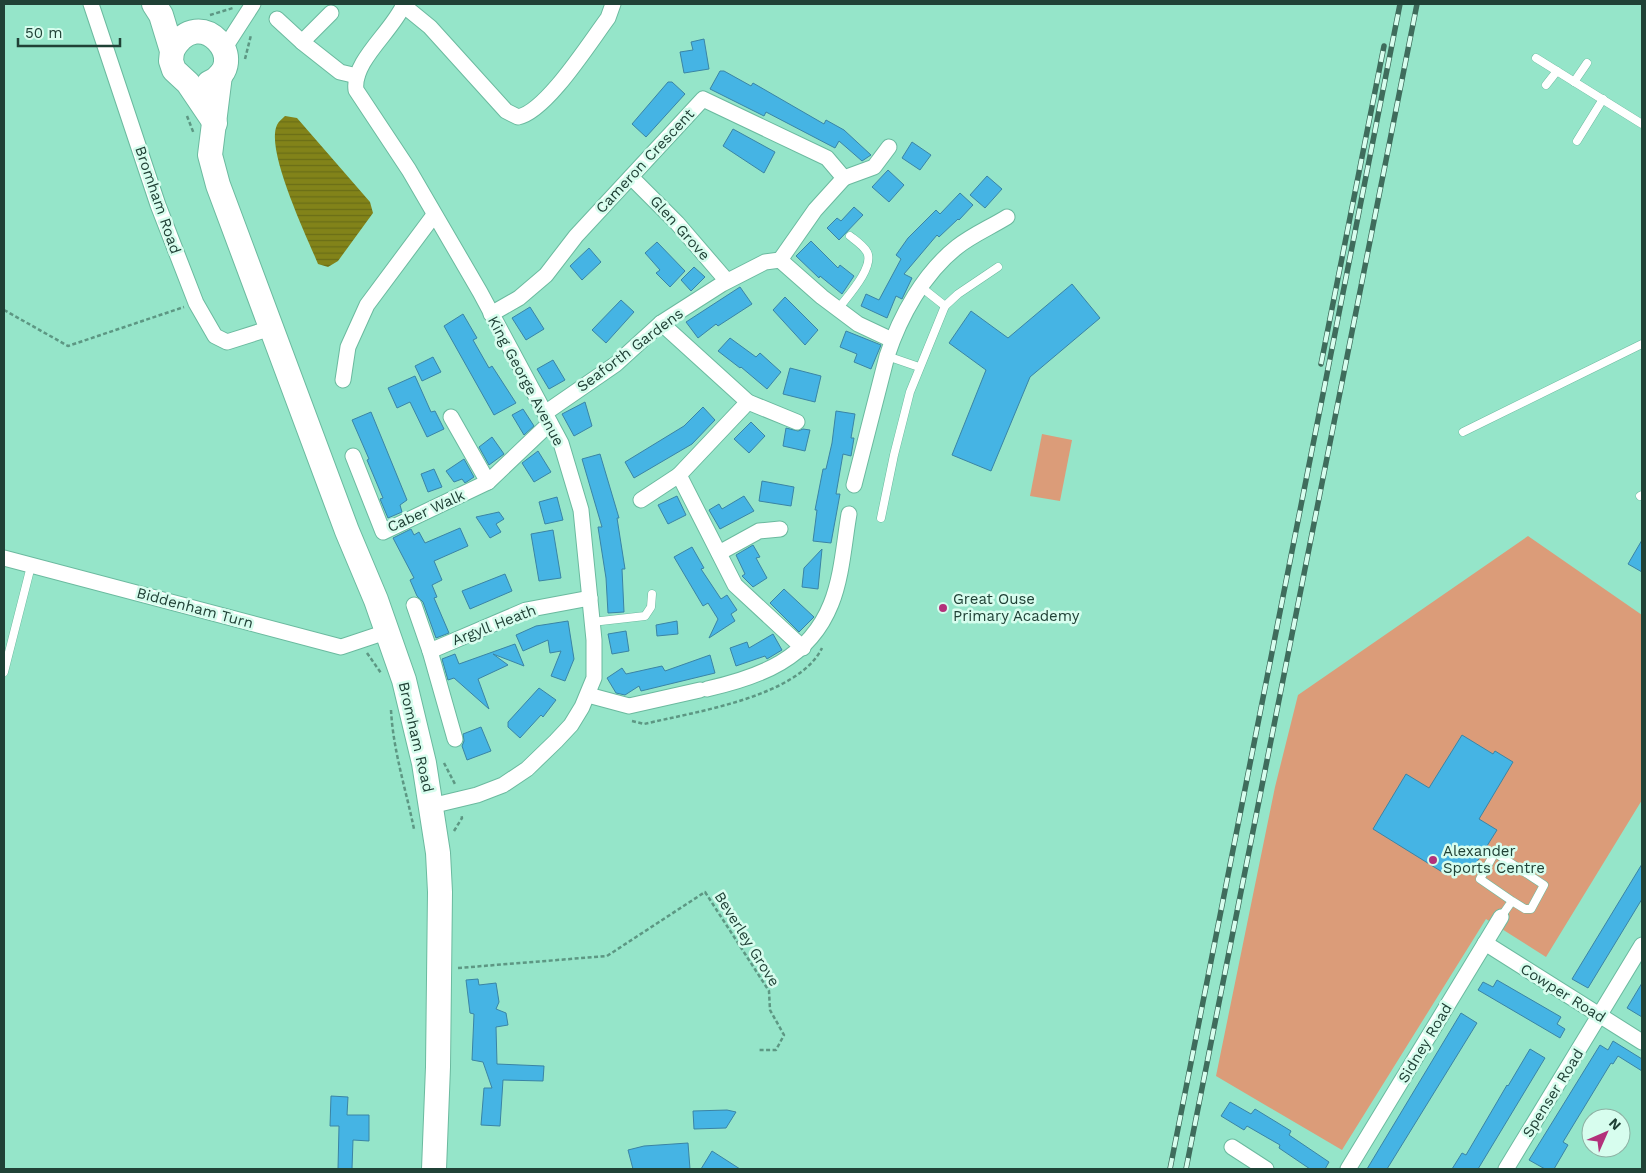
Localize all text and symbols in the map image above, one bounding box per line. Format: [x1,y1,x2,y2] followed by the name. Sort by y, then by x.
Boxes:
[18,15,120,47] scale bar
[25,24,62,42] text: 50 m
[592,105,699,217] street label: Cameron Crescent
[131,144,185,256] street label: Bromham Road
[646,192,714,264] street label: Glen Grove
[573,304,687,396] street label: Seaforth Gardens
[484,313,568,449] street label: King George Avenue
[385,486,468,536] street label: Caber Walk
[135,584,255,632] street label: Biddenham Turn
[953,590,1080,625] place label: Great Ouse Primary Academy
[449,601,539,649] street label: Argyll Heath
[937,602,949,614] marker: Great Ouse Primary Academy
[395,680,437,794] street label: Bromham Road
[1443,842,1545,877] place label: Alexander Sports Centre
[1427,854,1439,866] marker: Alexander Sports Centre
[711,888,783,990] street label: Beverley Grove
[1517,960,1609,1026] street label: Cowper Road
[1394,1000,1456,1086] street label: Sidney Road
[1519,1045,1587,1141] street label: Spenser Road
[1581,1108,1631,1158] north arrow
[1606,1114,1625,1133] text: N

